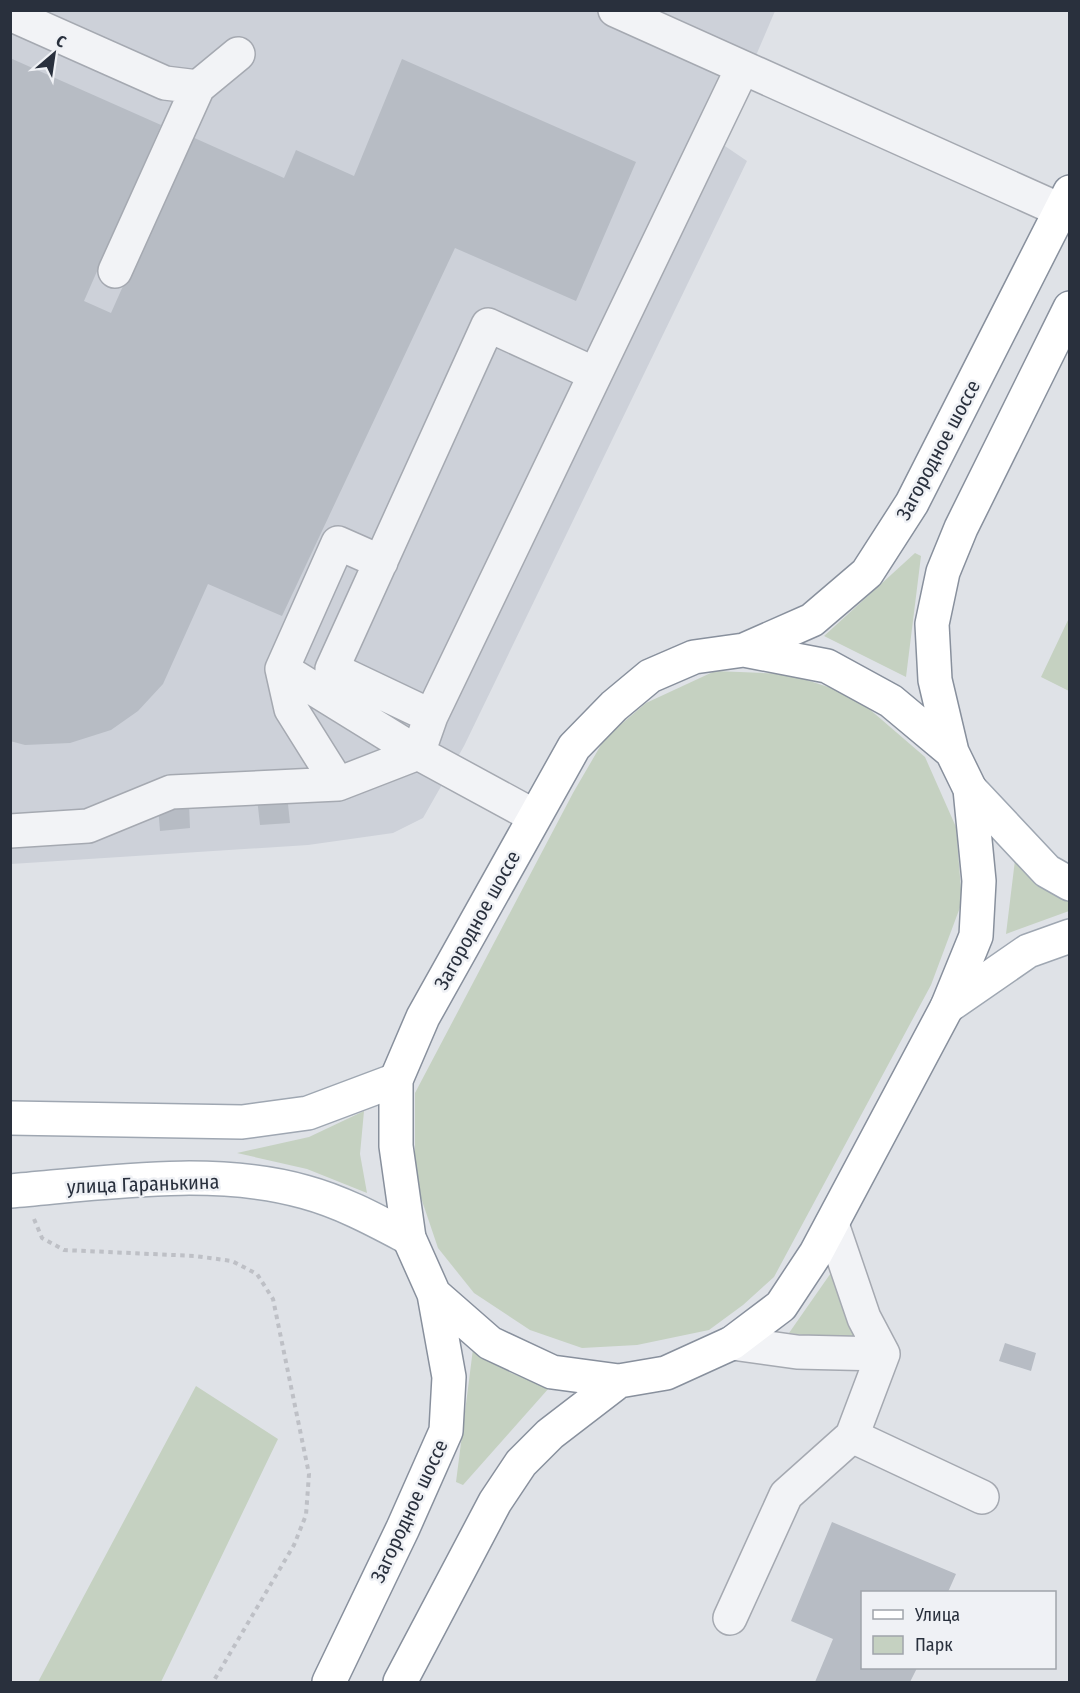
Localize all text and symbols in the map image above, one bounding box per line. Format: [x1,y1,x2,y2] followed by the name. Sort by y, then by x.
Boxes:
[24,24,84,84] north arrow
[53,31,70,52] text: С
[891,376,985,524] street label: Загородное шоссе
[429,846,525,994] street label: Загородное шоссе
[66,1169,220,1199] street label: улица Гаранькина
[365,1436,453,1586] street label: Загородное шоссе
[861,1591,1056,1669] legend
[914,1604,960,1626] text: Улица
[915,1634,953,1656] text: Парк

